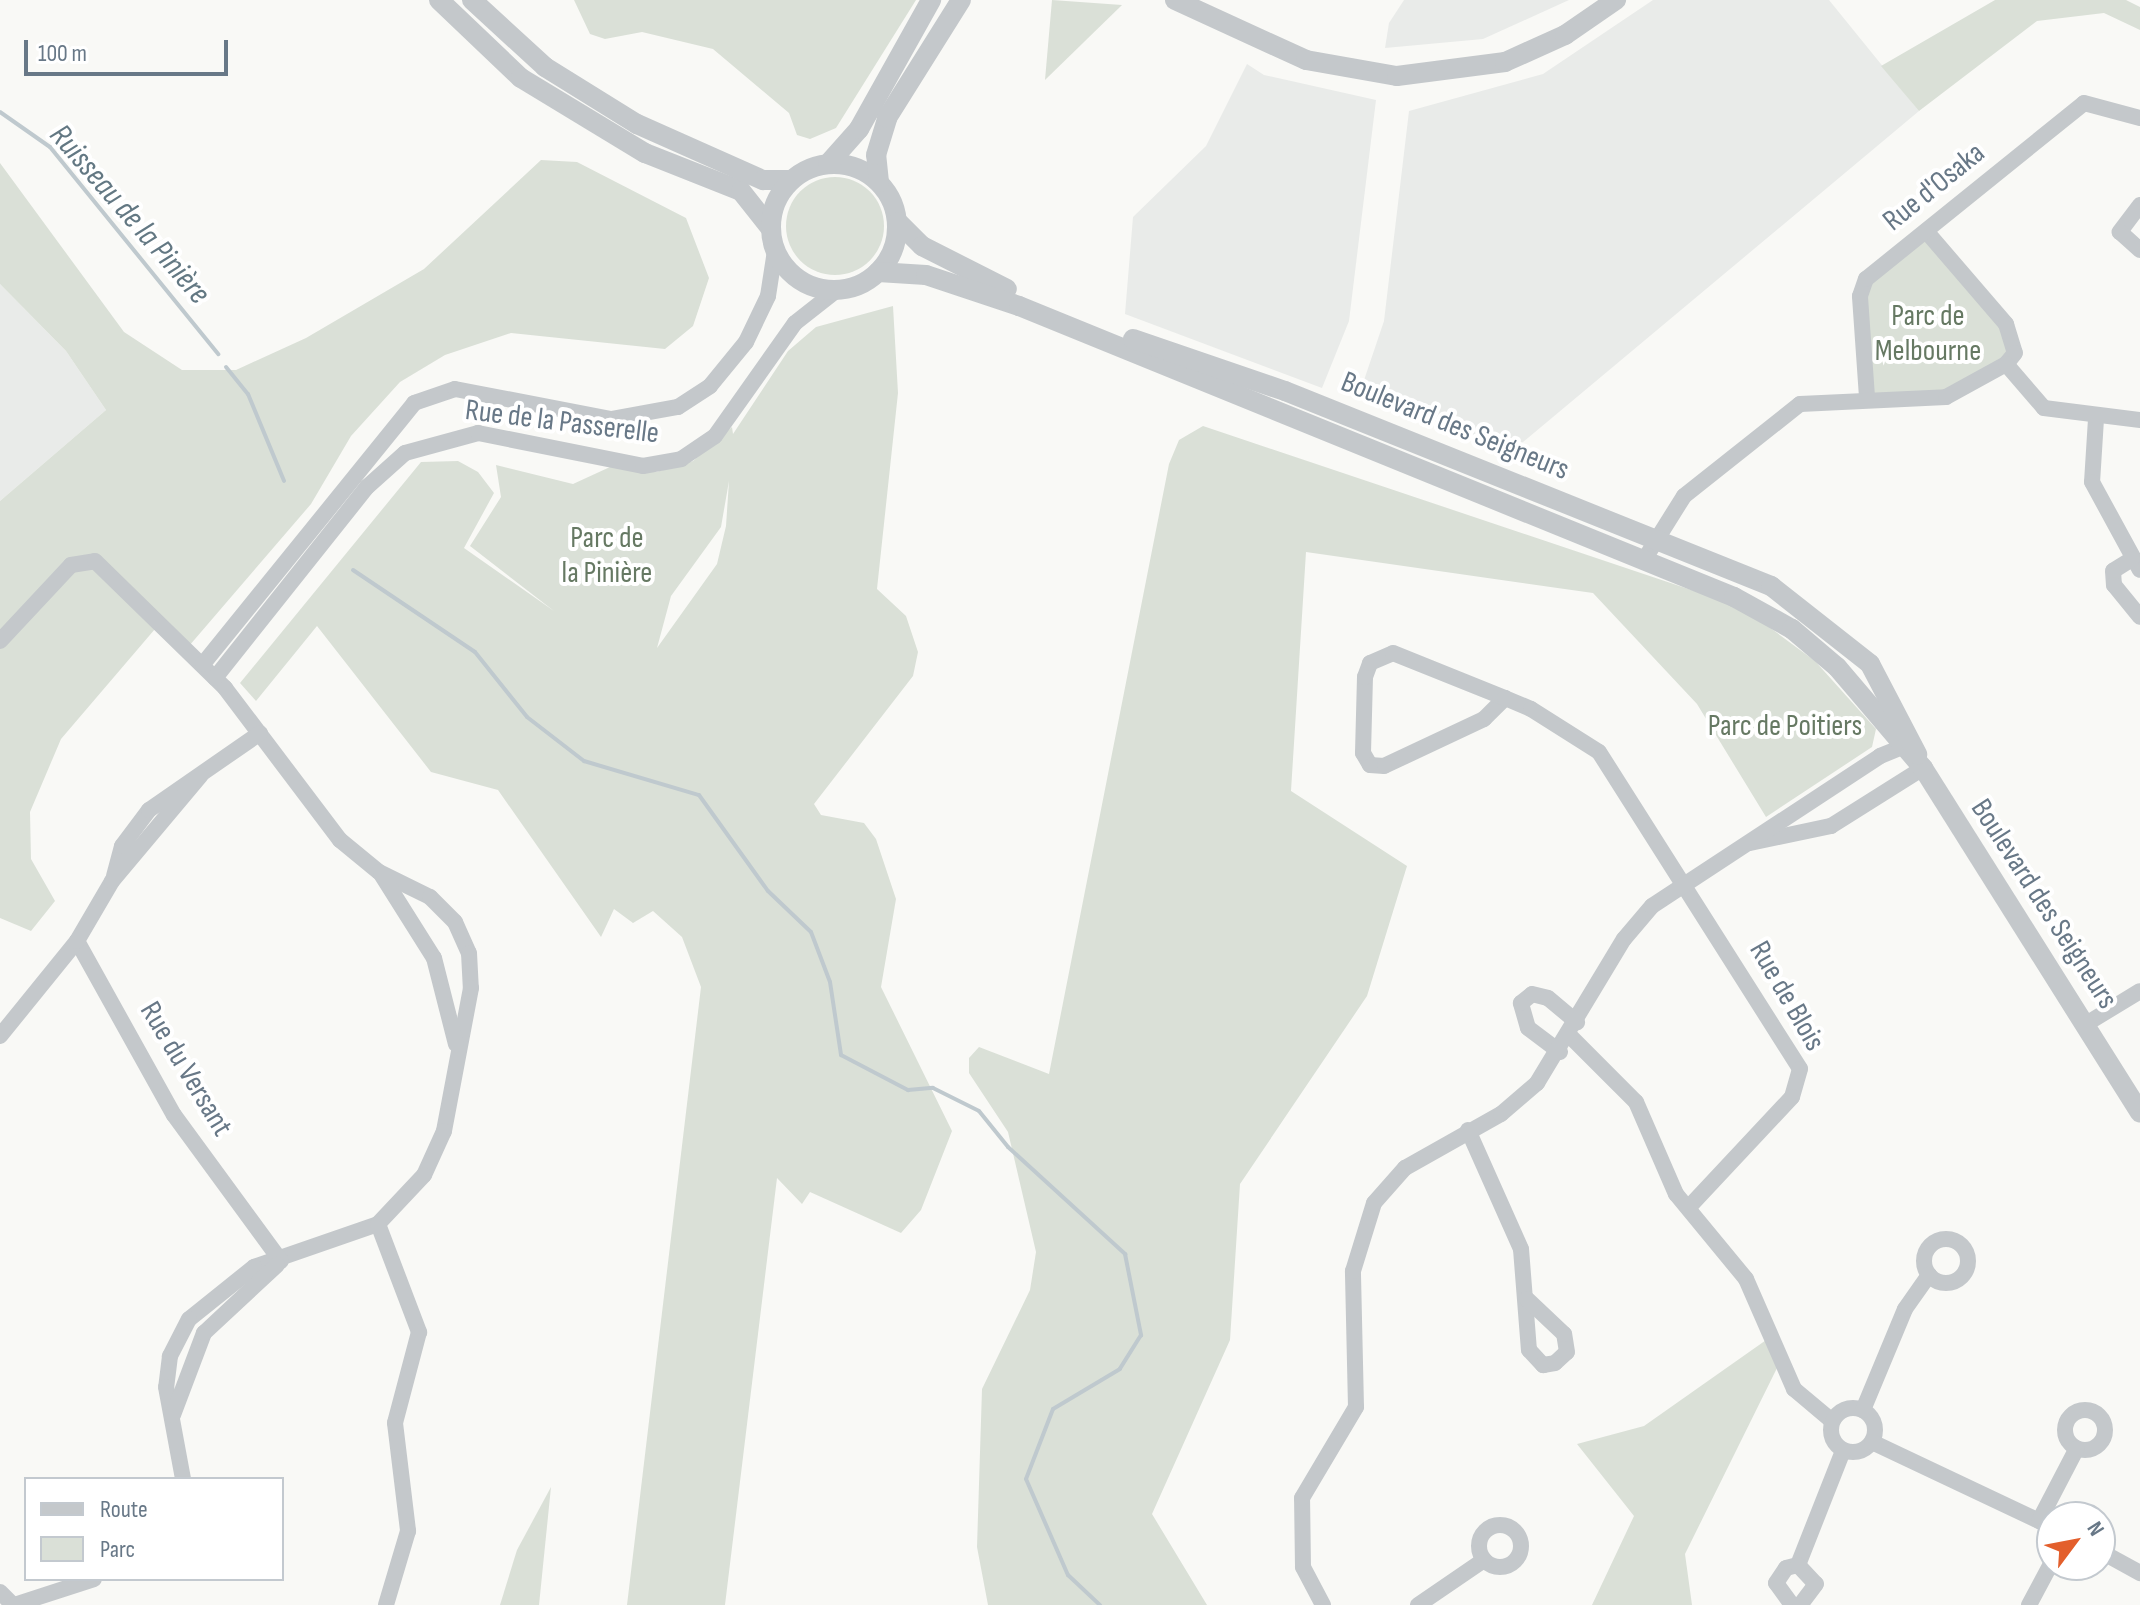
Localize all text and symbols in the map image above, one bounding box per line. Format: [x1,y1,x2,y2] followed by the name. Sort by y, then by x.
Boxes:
[28,24,232,74] scale bar
[38,39,87,68] text: 100 m
[41,117,217,313] water label: Ruisseau de la Pinière
[1876,135,1992,239] street label: Rue d'Osaka
[1875,298,1981,368] park label: Parc de Melbourne
[1336,364,1574,488] street label: Boulevard des Seigneurs
[463,392,661,452] street label: Rue de la Passerelle
[562,520,652,590] park label: Parc de la Pinière
[1708,708,1862,744] park label: Parc de Poitiers
[1963,792,2125,1016] street label: Boulevard des Seigneurs
[1741,935,1833,1057] street label: Rue de Blois
[132,995,240,1143] street label: Rue du Versant
[24,1477,284,1581] legend
[100,1495,148,1524] text: Route
[2036,1501,2116,1581] north arrow
[2081,1517,2110,1541] text: N
[100,1535,135,1564] text: Parc

